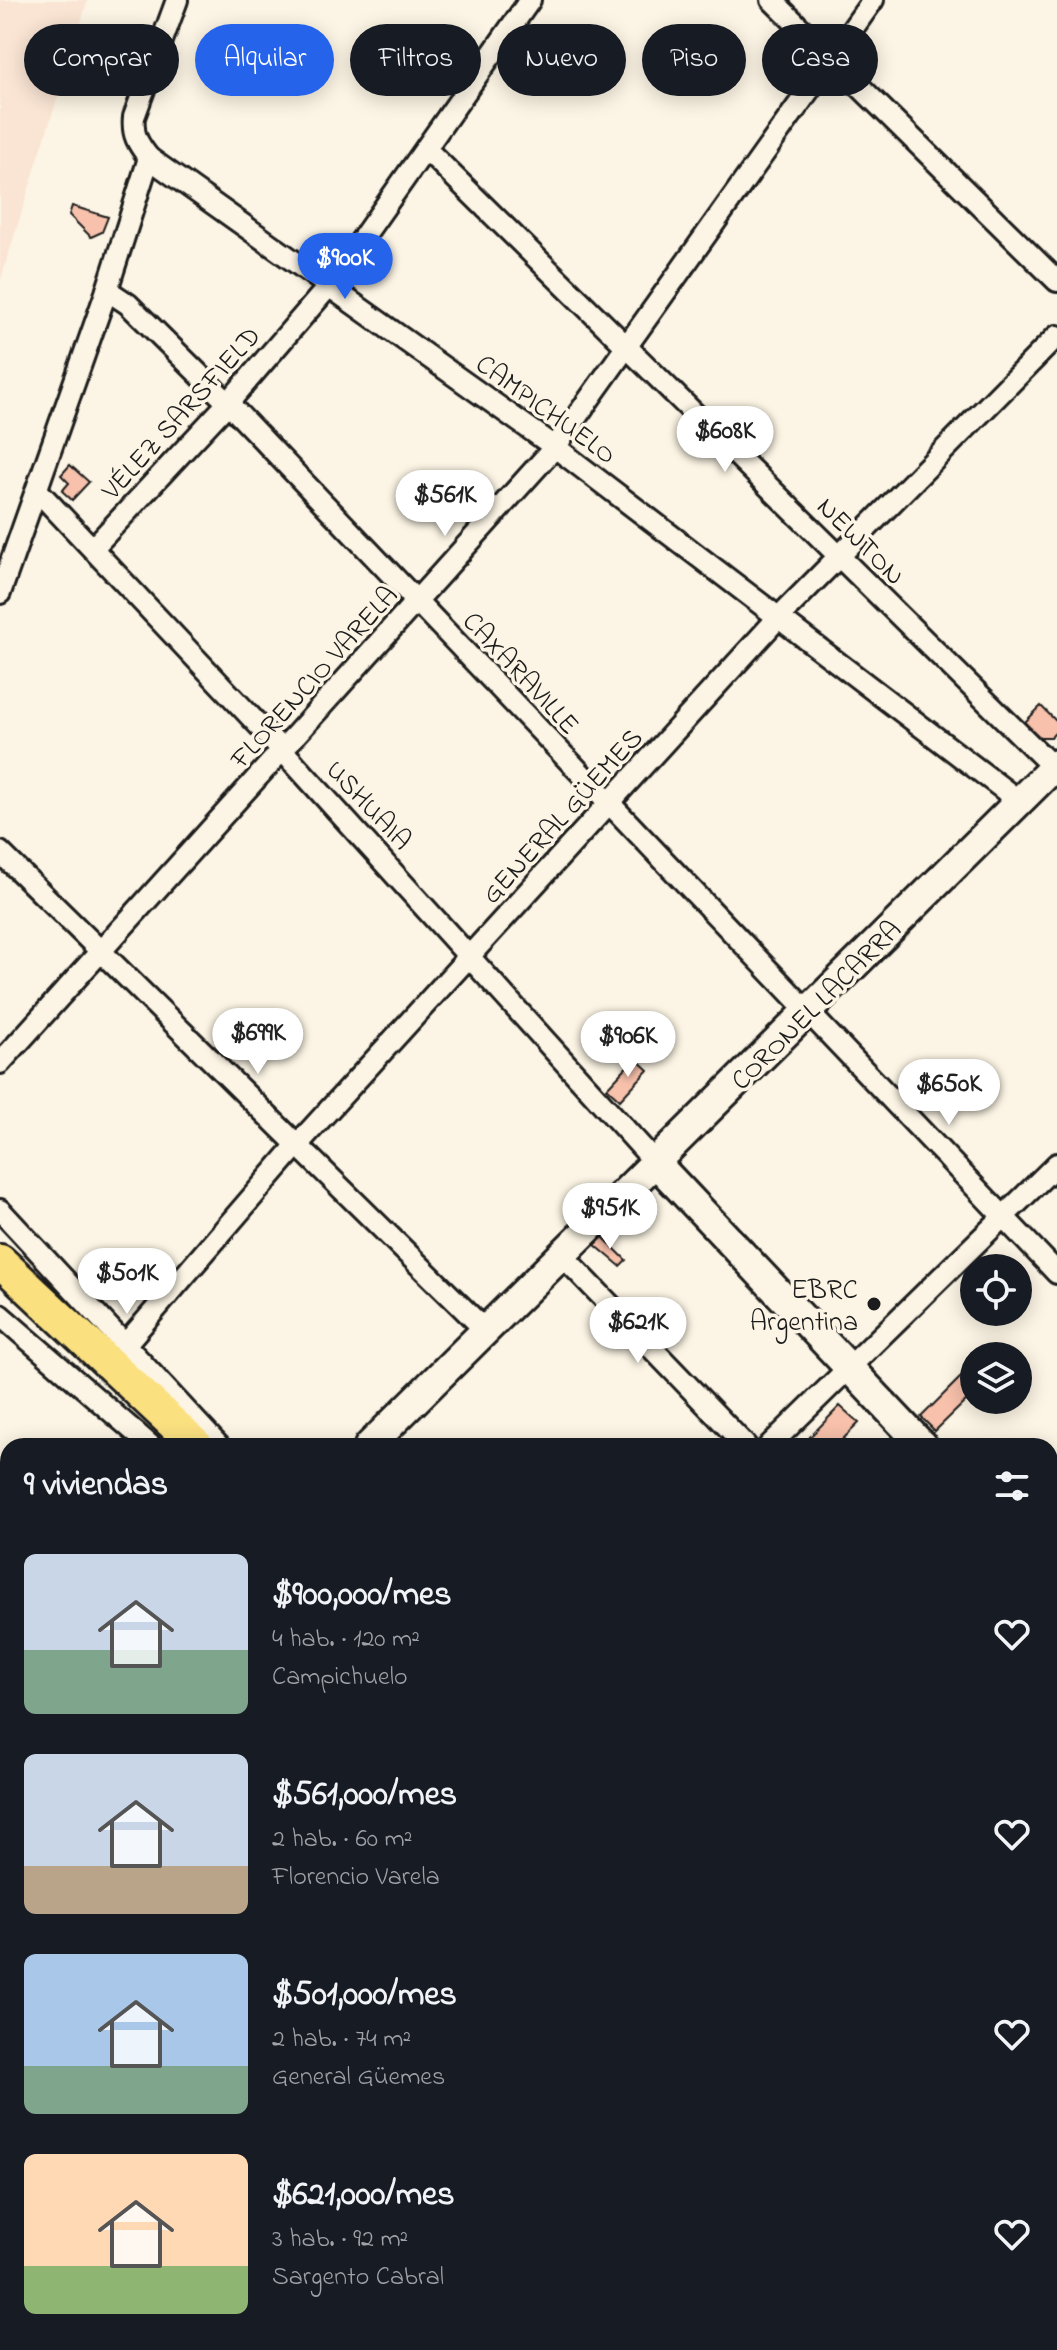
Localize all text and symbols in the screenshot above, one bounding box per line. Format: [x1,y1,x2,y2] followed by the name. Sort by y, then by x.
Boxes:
[24,24,179,96] chip: Comprar
[195,24,334,96] chip: Alquilar
[350,24,481,96] chip: Filtros
[497,24,626,96] chip: Nuevo
[642,24,746,96] chip: Piso
[762,24,878,96] chip: Casa
[289,233,401,301] pin: $900K
[316,240,374,278] text: $900K
[93,318,272,511] street label: VÉLEZ SARSFIELD
[466,346,624,476] street label: CAMPICHUELO
[669,406,781,474] pin: $608K
[695,413,755,451] text: $608K
[389,470,501,538] pin: $561K
[414,477,476,515] text: $561K
[806,489,913,596] street label: NEWTON
[221,578,409,780] street label: FLORENCIO VARELA
[451,603,588,745] street label: CAXARAVILLE
[473,720,654,915] street label: GENERAL GÜEMES
[315,752,420,861] street label: USHUAIA
[723,912,912,1101] street label: CORONEL LACARRA
[202,1008,314,1076] pin: $699K
[572,1011,684,1079] pin: $906K
[230,1015,286,1053] text: $699K
[599,1018,657,1056] text: $906K
[893,1059,1005,1127] pin: $650K
[916,1066,982,1104] text: $650K
[554,1183,666,1251] pin: $951K
[580,1190,640,1228] text: $951K
[71,1248,183,1316] pin: $501K
[960,1254,1032,1414] map controls
[960,1254,1032,1326] button: locate
[96,1255,158,1293] text: $501K
[750,1271,858,1344] place label: EBRC Argentina
[865,1295,883,1313] marker: EBRC Argentina
[582,1297,694,1365] pin: $621K
[608,1304,668,1342] text: $621K
[960,1342,1032,1414] button: layers
[24,1461,168,1511] text: 9 viviendas
[990,1464,1034,1508] icon: filters
[272,1571,452,1621] text: $900,000/mes
[88,1586,184,1682] icon: home
[990,1612,1034,1656] icon: heart
[272,1621,420,1659] text: 4 hab. · 120 m²
[272,1659,408,1697] text: Campichuelo
[272,1771,457,1821] text: $561,000/mes
[88,1786,184,1882] icon: home
[990,1812,1034,1856] icon: heart
[272,1821,412,1859] text: 2 hab. · 60 m²
[272,1859,440,1897] text: Florencio Varela
[272,1971,457,2021] text: $501,000/mes
[88,1986,184,2082] icon: home
[990,2012,1034,2056] icon: heart
[272,2021,411,2059] text: 2 hab. · 74 m²
[272,2059,445,2097] text: General Güemes
[272,2171,455,2221] text: $621,000/mes
[88,2186,184,2282] icon: home
[990,2212,1034,2256] icon: heart
[272,2221,408,2259] text: 3 hab. · 92 m²
[272,2259,444,2297] text: Sargento Cabral

